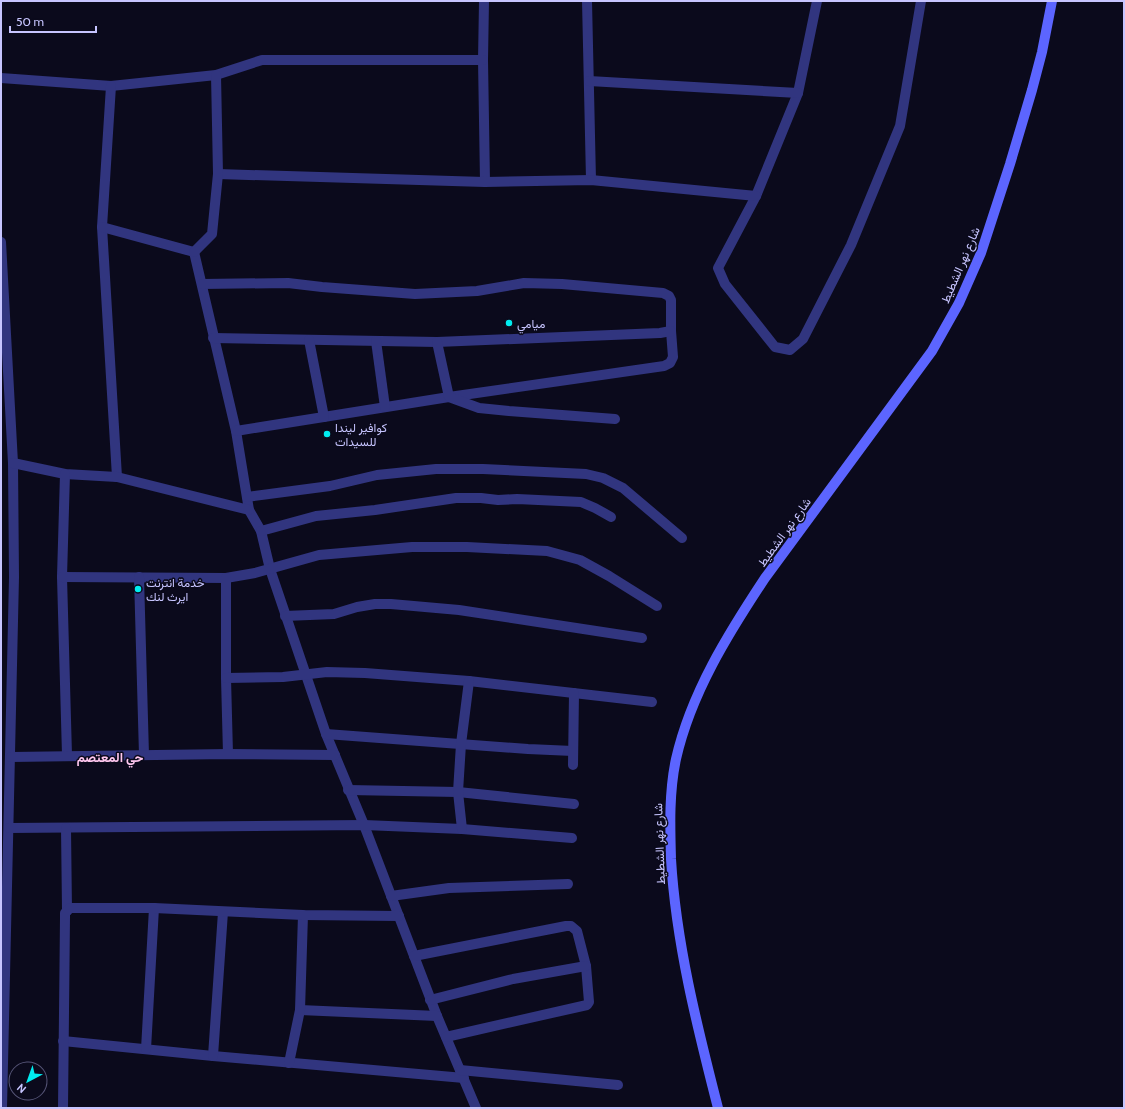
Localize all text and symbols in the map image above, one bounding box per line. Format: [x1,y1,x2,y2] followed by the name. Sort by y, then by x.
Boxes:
[10,8,96,34] scale bar
[16,14,44,29] text: 50 m
[937,225,985,306] street label: شارع نهر الشطيط
[517,316,545,334] place label: ميامي
[504,318,514,328] marker: ميامي
[335,420,387,449] place label: كوافير ليندا للسيدات
[322,429,332,439] marker: كوافير ليندا للسيدات
[754,495,816,571] street label: شارع نهر الشطيط
[146,575,205,605] place label: خدمة انترنت ايرث لنك
[133,584,143,594] marker: خدمة انترنت ايرث لنك
[77,749,144,768] district label: حي المعتصم
[650,803,670,885] street label: شارع نهر الشطيط
[8,1061,48,1101] north arrow
[14,1081,29,1096] text: N

